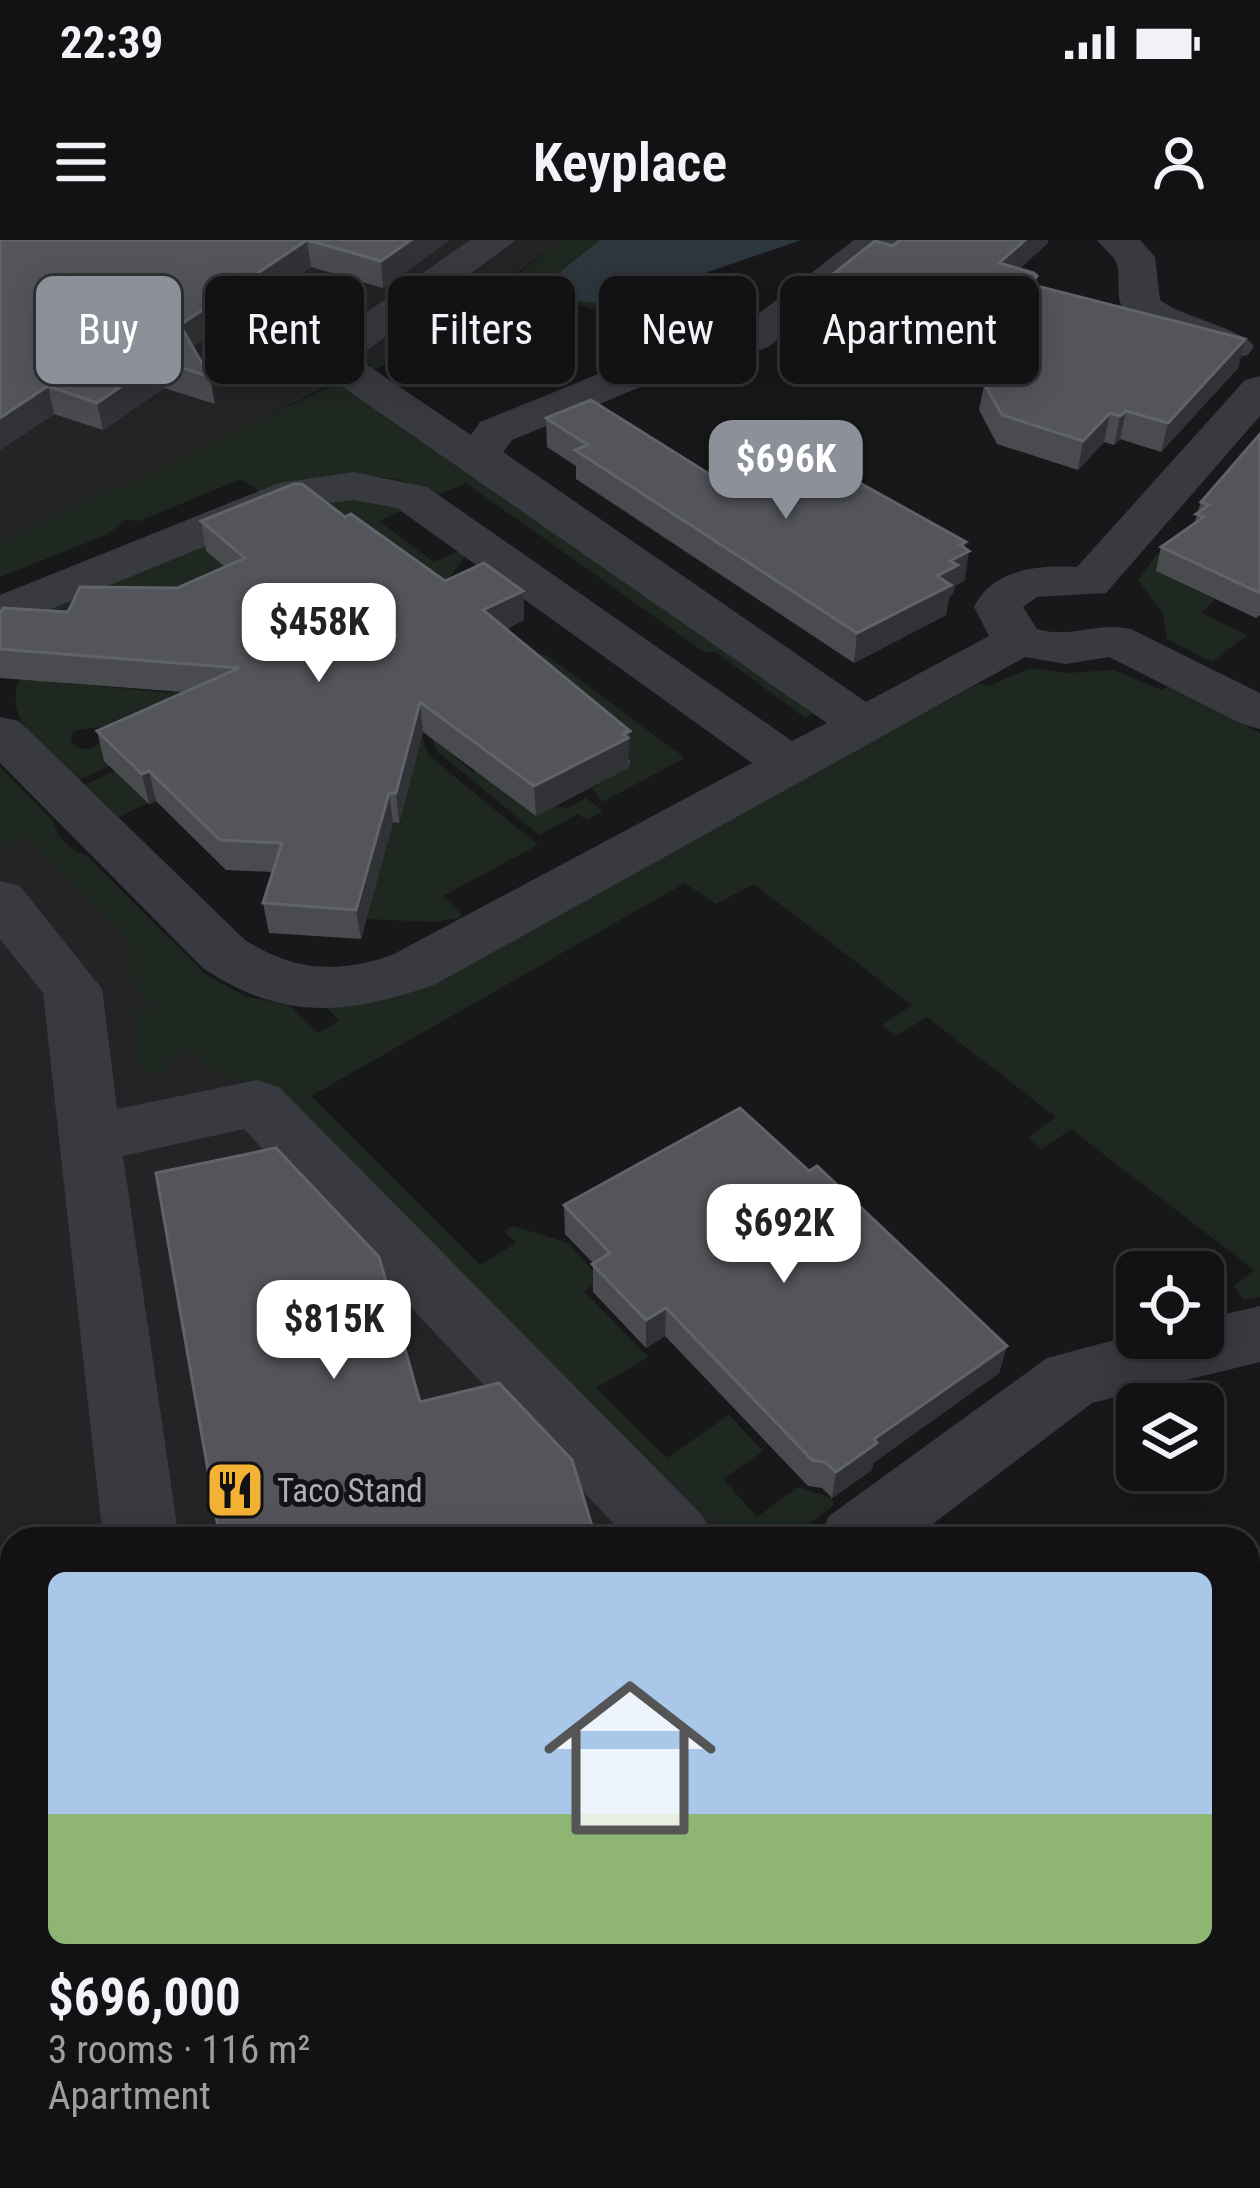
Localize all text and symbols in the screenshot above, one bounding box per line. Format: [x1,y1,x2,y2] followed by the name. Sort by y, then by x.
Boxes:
[60,16,163,69] text: 22:39
[48,129,114,195] icon: menu
[1146,129,1212,195] icon: person
[533,131,727,194] text: Keyplace
[36,276,181,384] chip: Buy
[205,276,364,384] chip: Rent
[388,276,575,384] chip: Filters
[599,276,756,384] chip: New
[780,276,1039,384] chip: Apartment
[702,420,870,522] pin: $696K
[736,436,836,482] text: $696K
[235,583,403,685] pin: $458K
[269,599,369,645] text: $458K
[700,1184,868,1286] pin: $692K
[734,1200,834,1246] text: $692K
[1116,1251,1224,1491] map controls
[1116,1251,1224,1359] button: locate
[250,1280,418,1382] pin: $815K
[284,1296,384,1342] text: $815K
[1116,1383,1224,1491] button: layers
[204,1459,266,1521] restaurant icon: Taco Stand
[277,1471,423,1510] place label: Taco Stand
[522,1650,738,1866] icon: home
[48,1968,241,2027] text: $696,000
[48,2027,310,2073] text: 3 rooms · 116 m²
[48,2073,211,2119] text: Apartment

